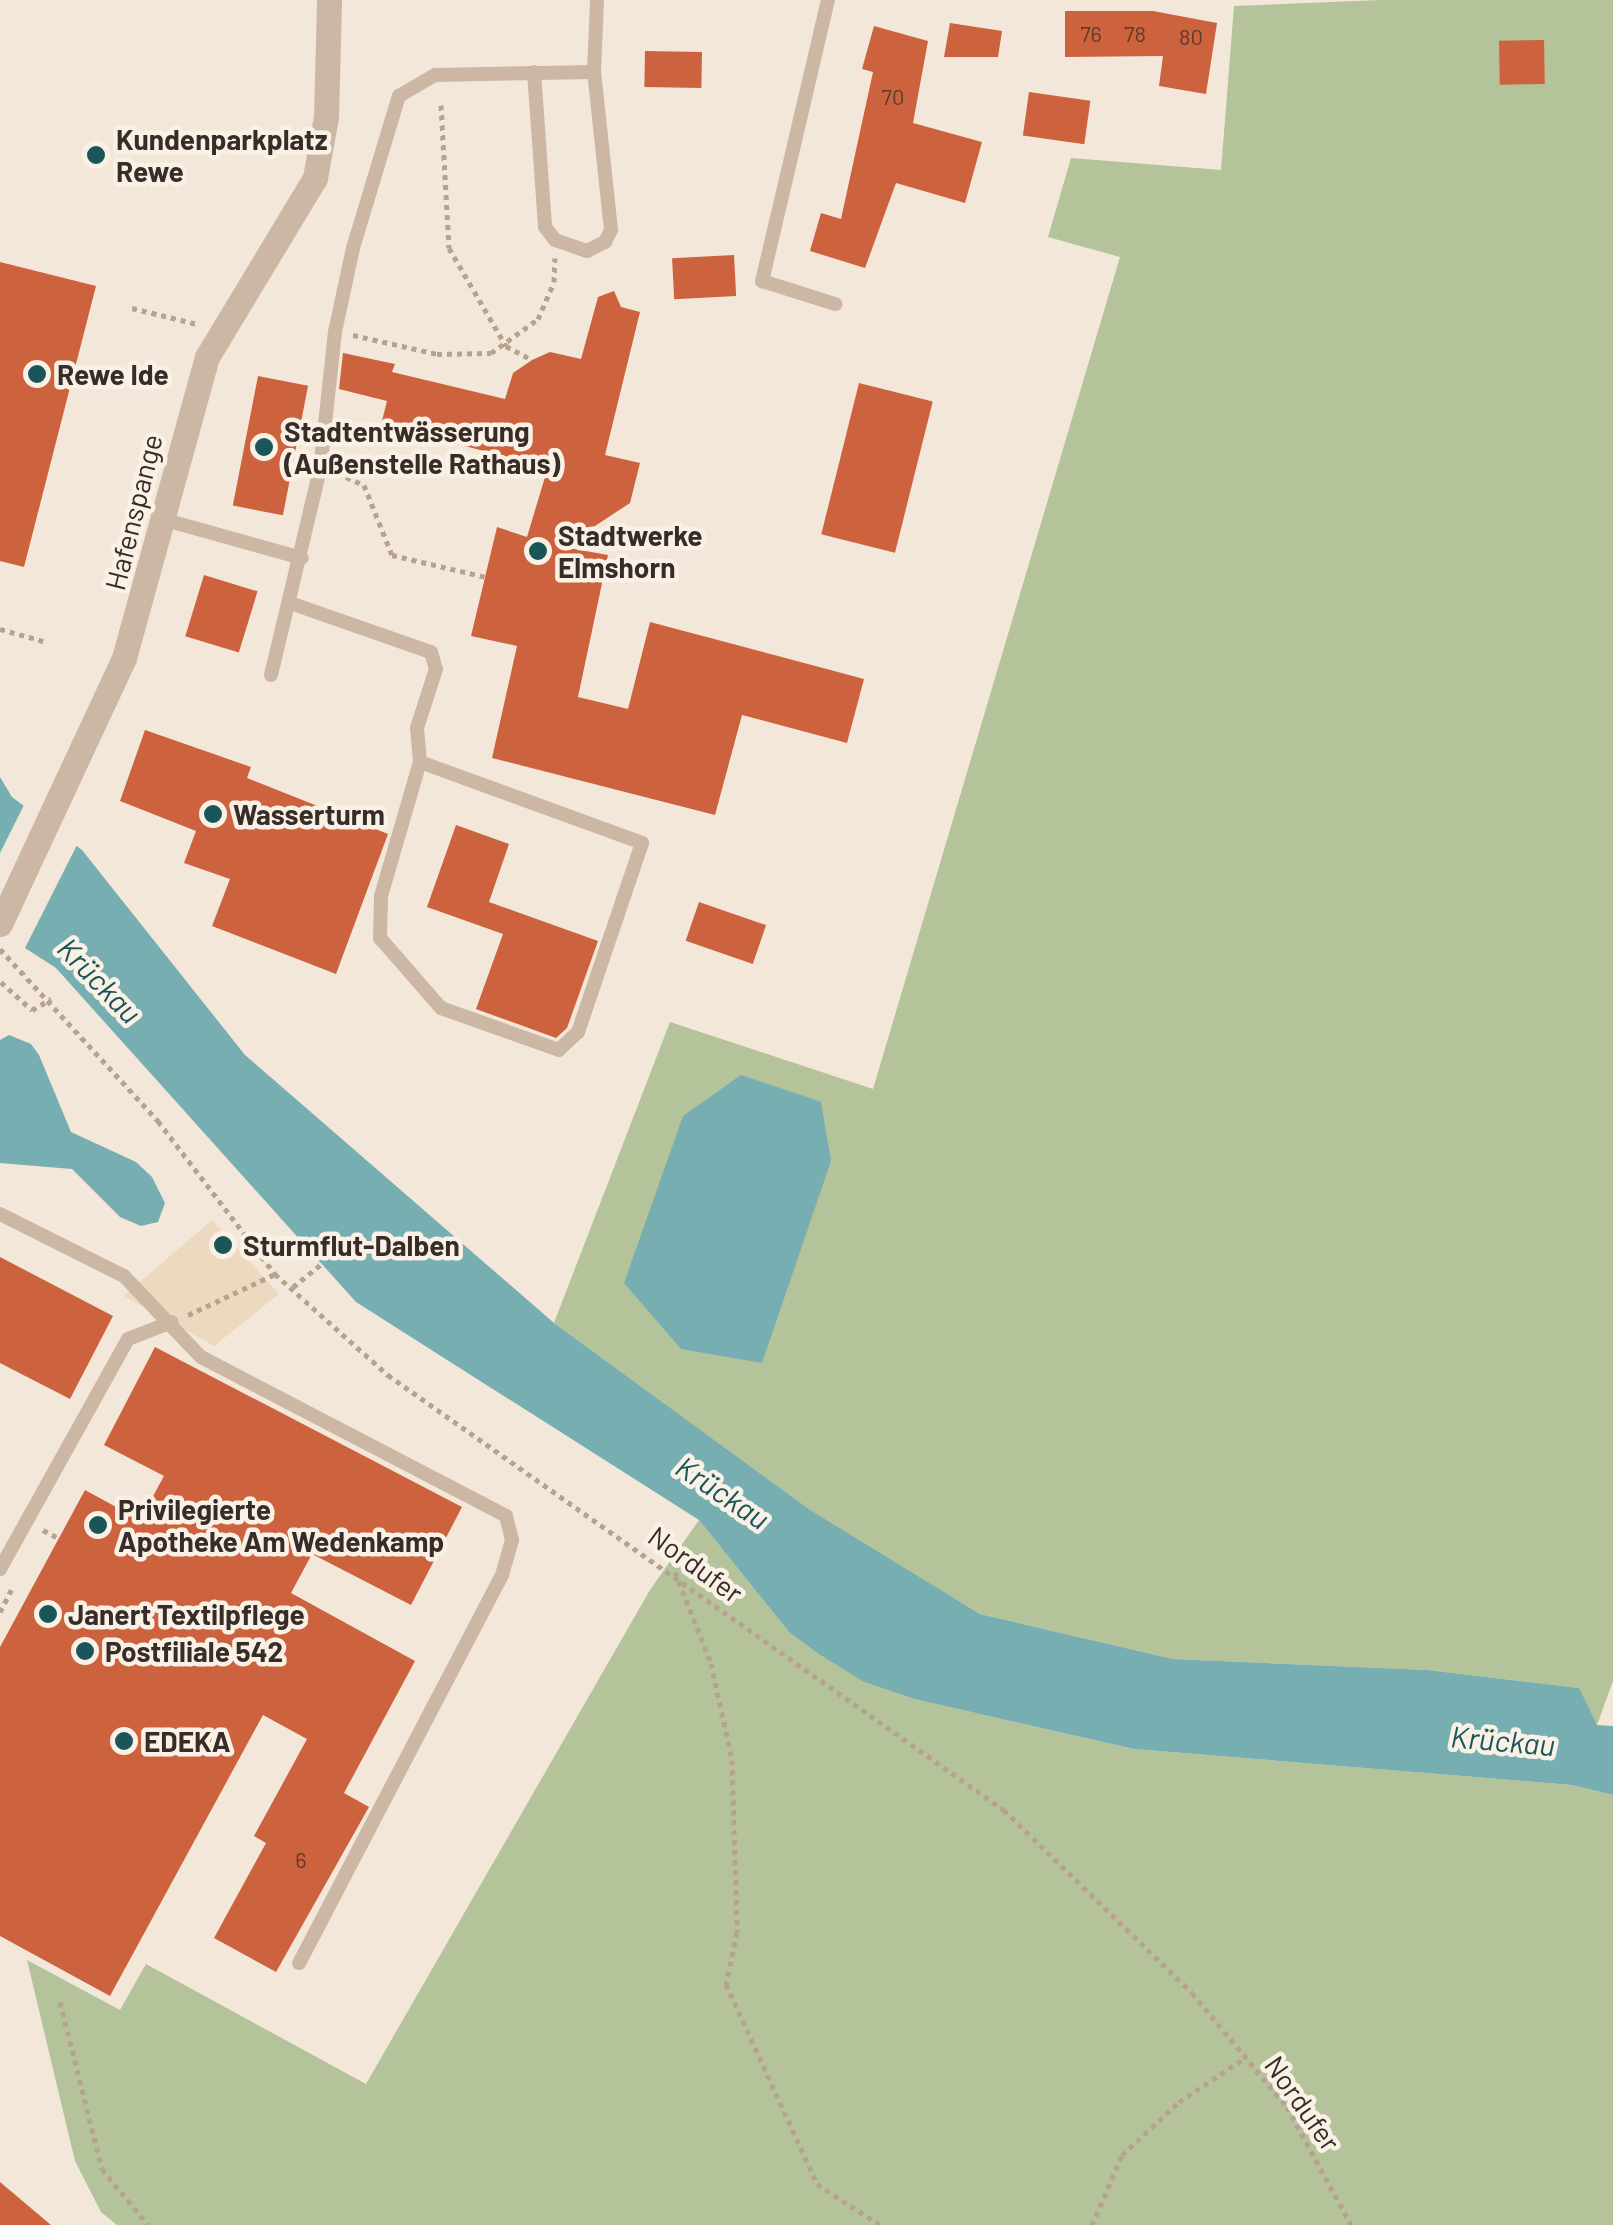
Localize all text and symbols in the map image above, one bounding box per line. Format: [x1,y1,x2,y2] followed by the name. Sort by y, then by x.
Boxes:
[1080,21,1102,47] house number: 76
[1124,21,1146,47] house number: 78
[1179,24,1203,50] house number: 80
[882,84,904,110] house number: 70
[116,122,328,188] place label: Kundenparkplatz Rewe
[85,144,107,166] marker: Kundenparkplatz Rewe
[57,357,169,391] place label: Rewe Ide
[26,363,48,385] marker: Rewe Ide
[284,414,560,480] place label: Stadtentwässerung (Außenstelle Rathaus)
[97,431,169,593] street label: Hafenspange
[253,436,275,458] marker: Stadtentwässerung (Außenstelle Rathaus)
[558,518,703,584] place label: Stadtwerke Elmshorn
[527,540,549,562] marker: Stadtwerke Elmshorn
[233,797,385,831] place label: Wasserturm
[202,803,224,825] marker: Wasserturm
[51,930,149,1030] water label: Krückau
[243,1228,460,1262] place label: Sturmflut-Dalben
[212,1234,234,1256] marker: Sturmflut-Dalben
[670,1448,776,1536] water label: Krückau
[118,1492,444,1558] place label: Privilegierte Apotheke Am Wedenkamp
[87,1514,109,1536] marker: Privilegierte Apotheke Am Wedenkamp
[642,1519,750,1609] street label: Nordufer
[68,1597,305,1631] place label: Janert Textilpflege
[37,1603,59,1625] marker: Janert Textilpflege
[105,1634,283,1668] place label: Postfiliale 542
[74,1640,96,1662] marker: Postfiliale 542
[1449,1718,1557,1762] water label: Krückau
[144,1724,231,1758] place label: EDEKA
[113,1730,135,1752] marker: EDEKA
[295,1847,307,1873] house number: 6
[1258,2049,1348,2157] street label: Nordufer

